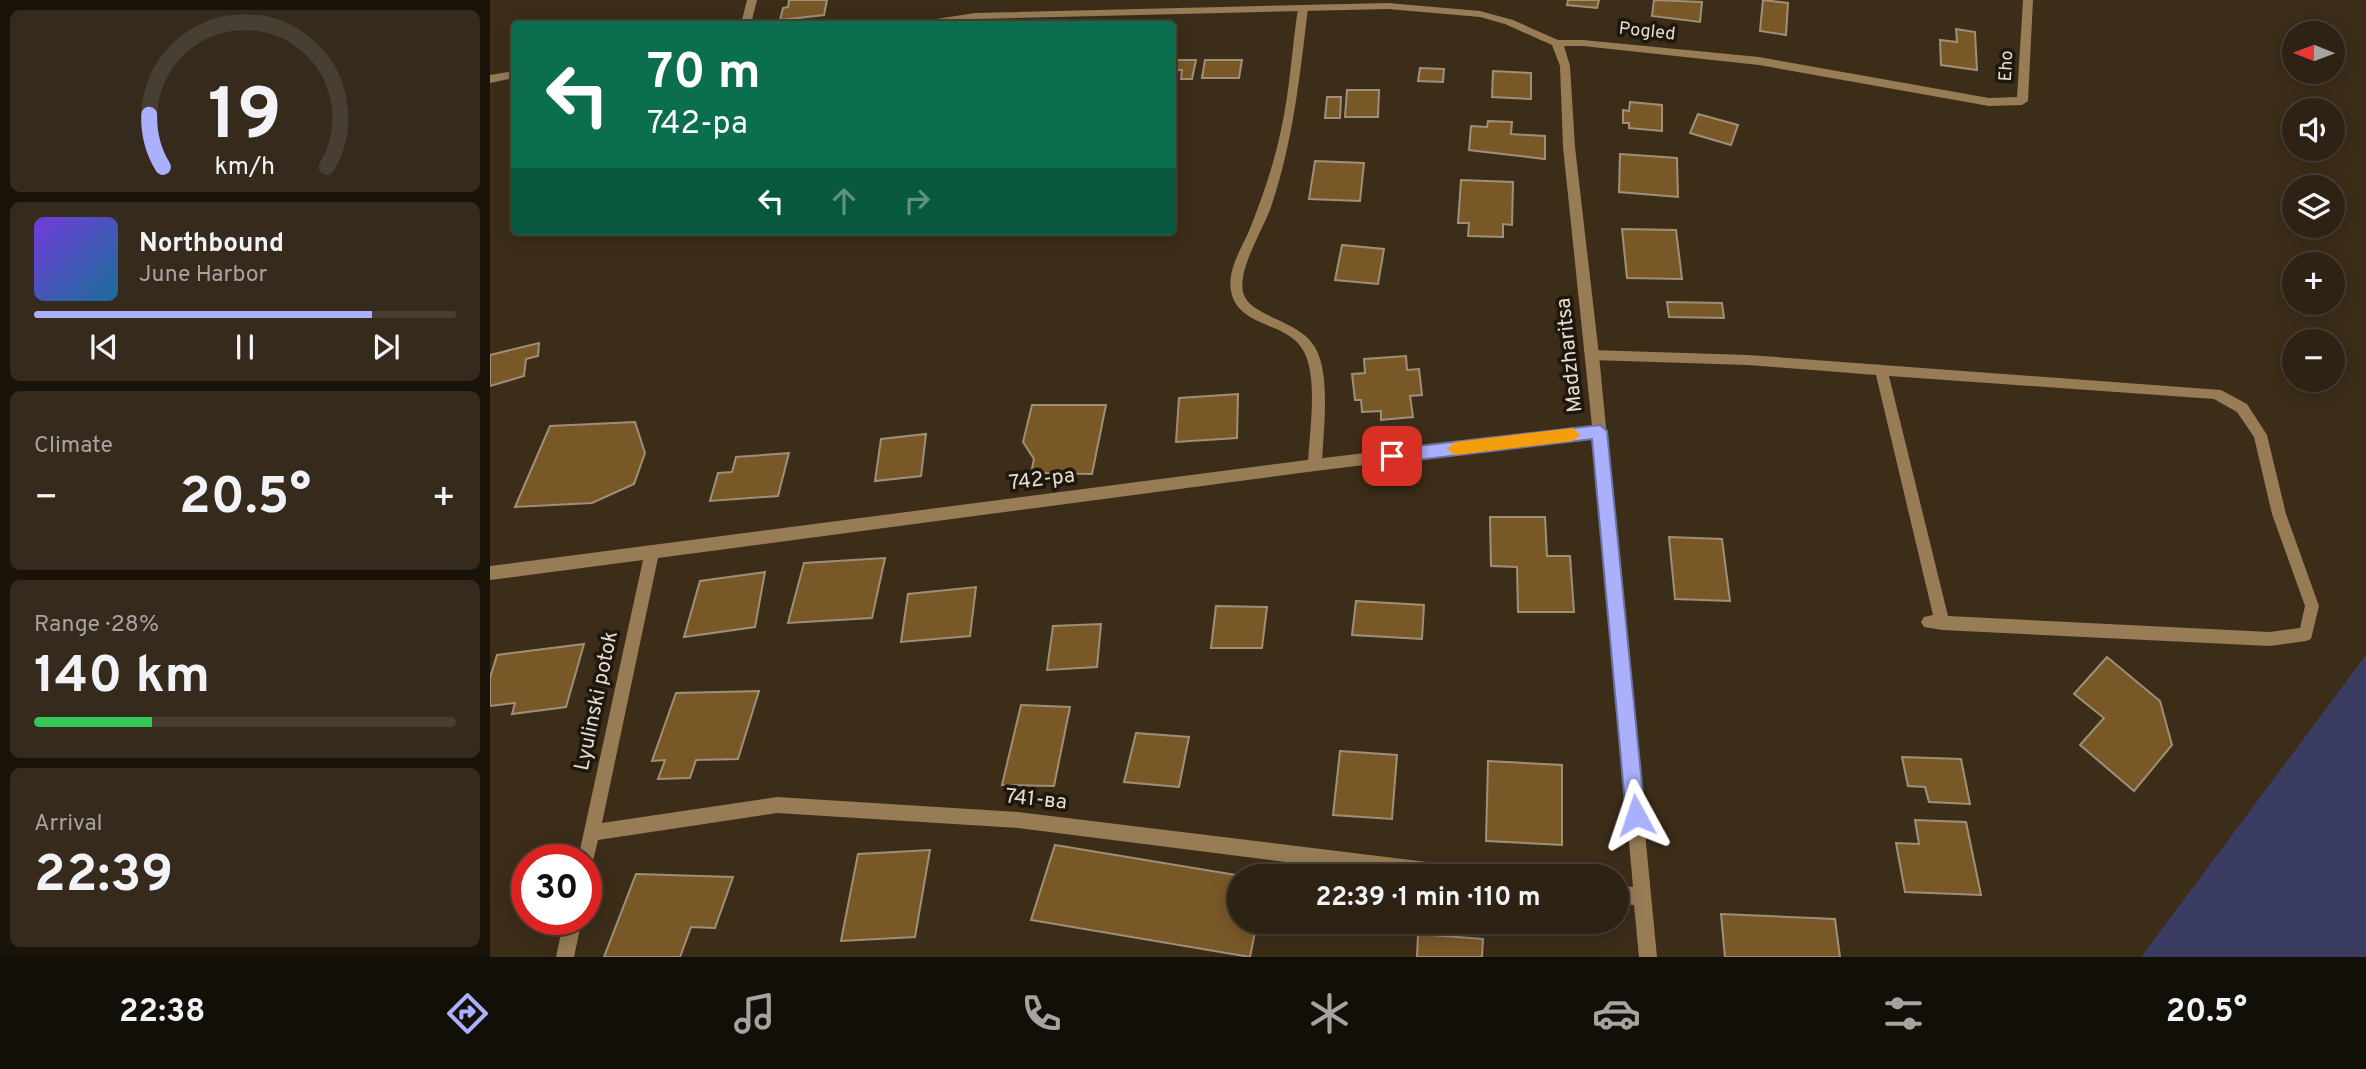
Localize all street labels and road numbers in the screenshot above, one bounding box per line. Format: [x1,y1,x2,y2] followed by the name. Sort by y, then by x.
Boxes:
[1618,18,1676,46] street label: Pogled
[1995,50,2019,82] street label: Eho
[1551,296,1589,414] street label: Madzharitsa
[1008,463,1076,497] street label: 742-ра
[569,629,625,773] street label: Lyulinski potok
[1004,783,1068,817] street label: 741-ва

